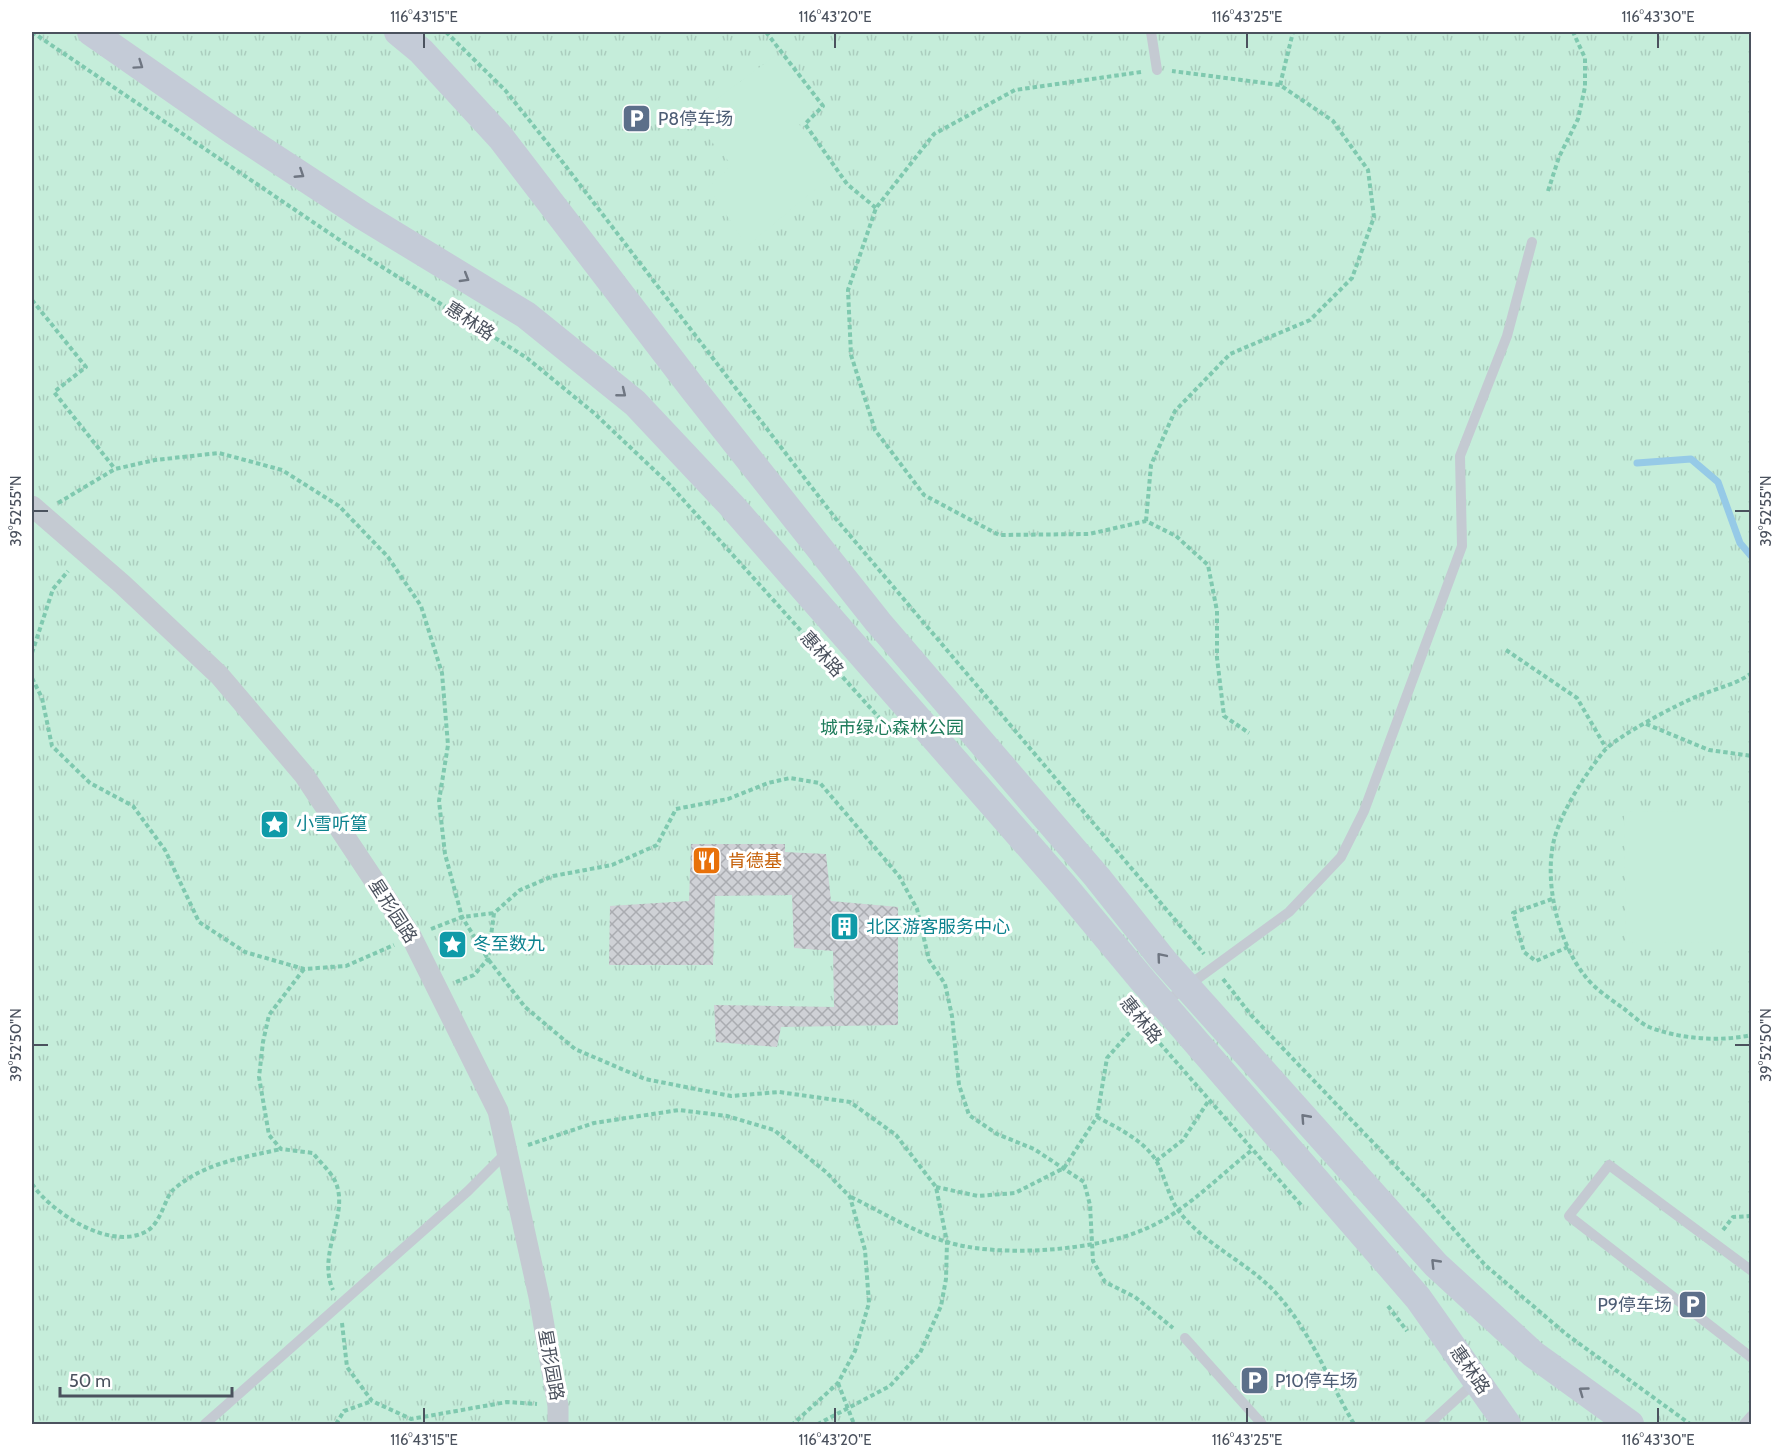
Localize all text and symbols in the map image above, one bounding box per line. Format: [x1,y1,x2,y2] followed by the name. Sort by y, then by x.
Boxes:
[390,8,458,26] text: 116°43'15"E
[799,8,871,26] text: 116°43'20"E
[1212,8,1282,26] text: 116°43'25"E
[1621,8,1695,26] text: 116°43'30"E
[132,58,143,69] one-way arrow
[621,103,653,135] parking icon: P8停车场
[658,108,733,130] place label: P8停车场
[293,167,304,178] one-way arrow
[459,271,469,282] one-way arrow
[441,297,499,345] street label: 惠林路
[616,385,627,396] one-way arrow
[7,475,25,547] text: 39°52'55"N
[1757,475,1775,547] text: 39°52'55"N
[796,627,848,681] street label: 惠林路
[820,717,964,739] park label: 城市绿心森林公园
[259,808,291,840] place icon: 小雪听篁
[296,813,368,835] place label: 小雪听篁
[691,845,723,877] restaurant icon: 肯德基
[728,850,782,872] place label: 肯德基
[364,875,422,947] street label: 星形园路
[829,911,861,943] building icon: 北区游客服务中心
[866,916,1010,938] place label: 北区游客服务中心
[436,928,468,960] place icon: 冬至数九
[473,933,545,955] place label: 冬至数九
[1157,953,1168,964] one-way arrow
[1115,992,1167,1048] street label: 惠林路
[7,1008,25,1082] text: 39°52'50"N
[1757,1008,1775,1082] text: 39°52'50"N
[1301,1114,1312,1125] one-way arrow
[1432,1260,1443,1271] one-way arrow
[1677,1289,1709,1321] parking icon: P9停车场
[1597,1294,1672,1316] place label: P9停车场
[534,1328,568,1402] street label: 星形园路
[1446,1342,1494,1398] street label: 惠林路
[60,1360,232,1398] scale bar
[1238,1365,1270,1397] parking icon: P10停车场
[69,1370,111,1392] text: 50 m
[1275,1370,1358,1392] place label: P10停车场
[1578,1387,1589,1398] one-way arrow
[390,1431,458,1449] text: 116°43'15"E
[799,1431,871,1449] text: 116°43'20"E
[1212,1431,1282,1449] text: 116°43'25"E
[1621,1431,1695,1449] text: 116°43'30"E

